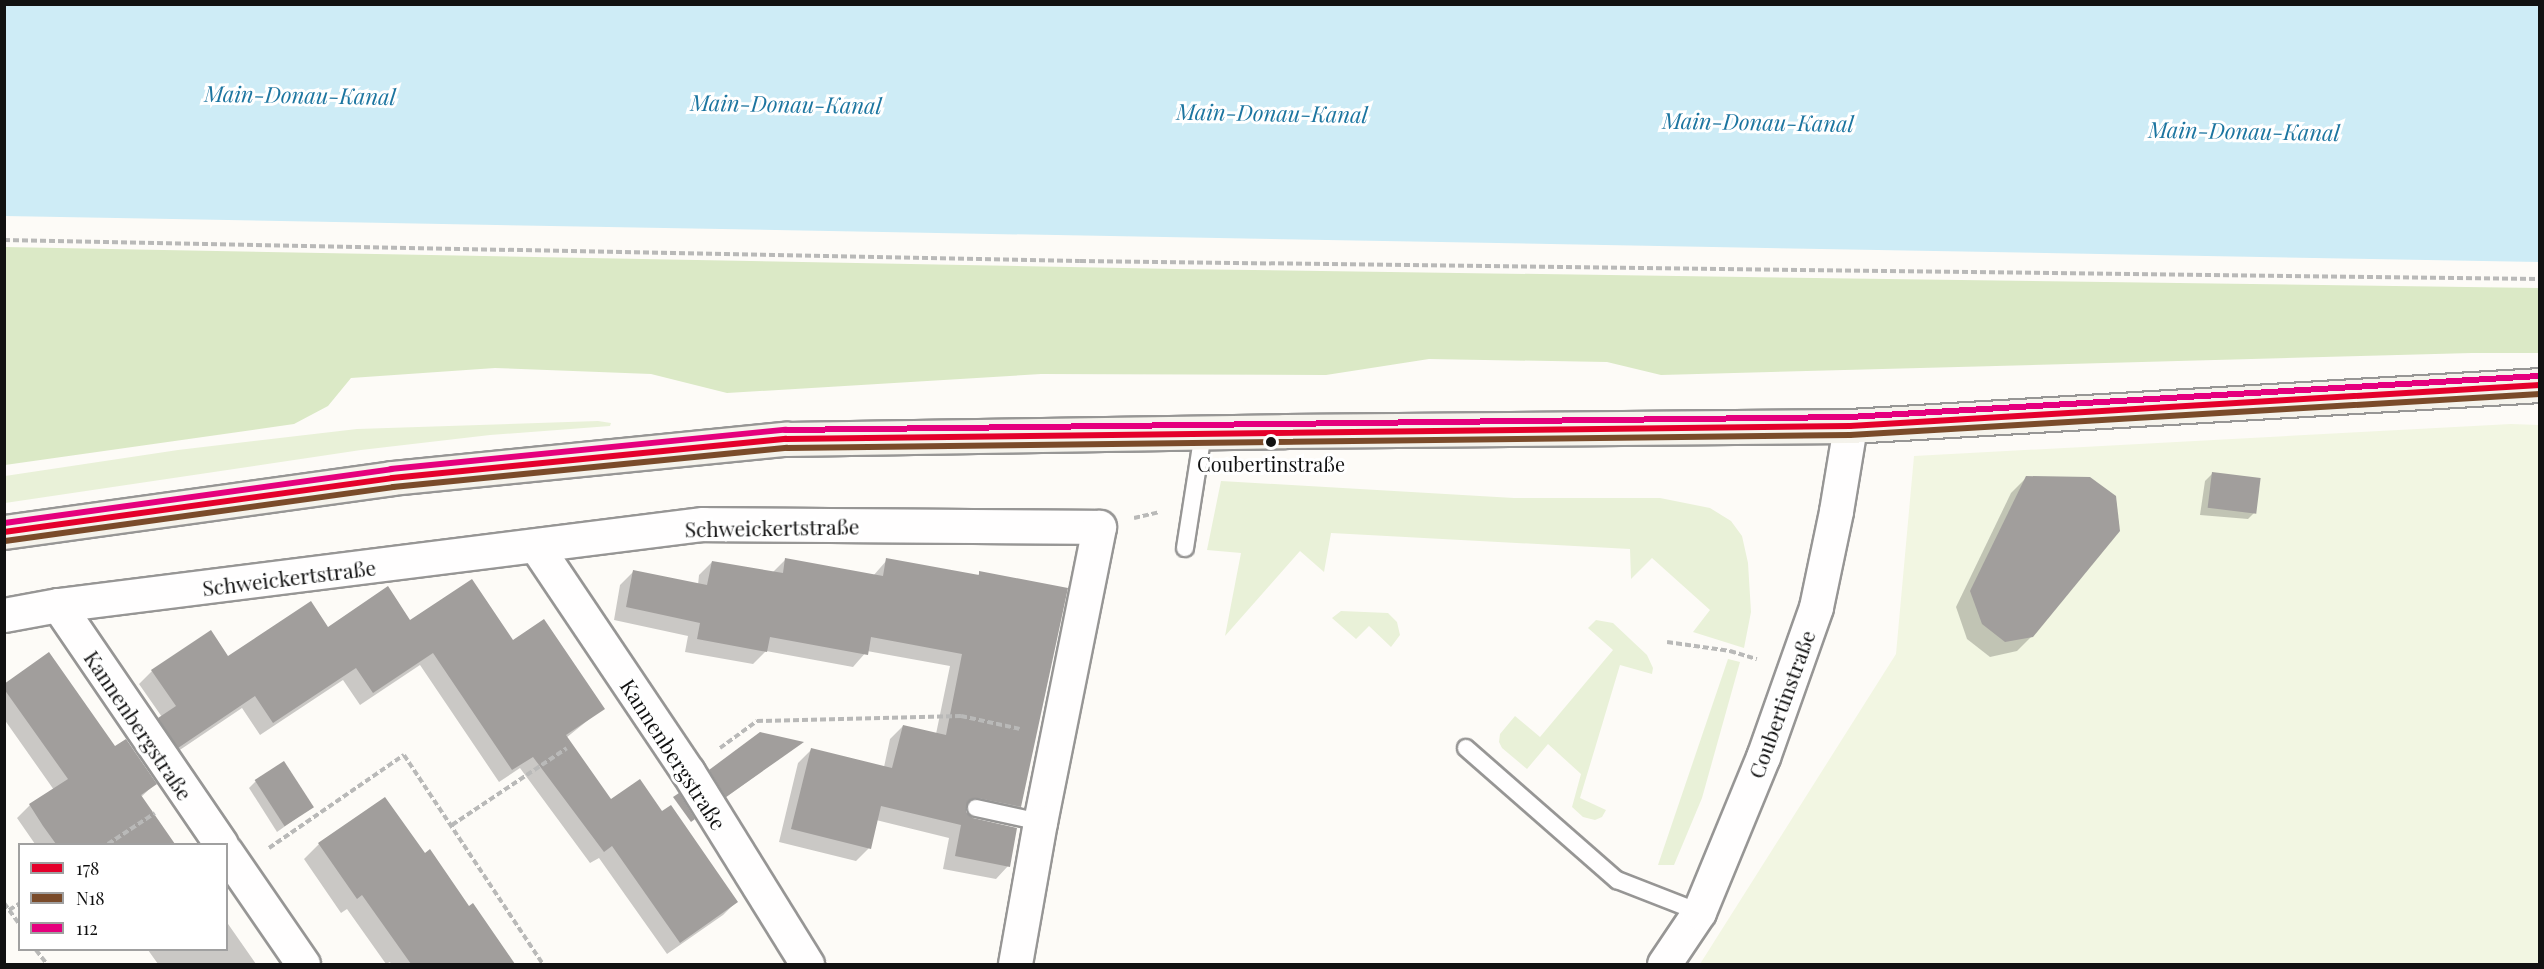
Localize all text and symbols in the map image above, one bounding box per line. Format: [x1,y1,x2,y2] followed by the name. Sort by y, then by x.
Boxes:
[204,80,396,110] water label: Main-Donau-Kanal
[690,89,882,119] water label: Main-Donau-Kanal
[1176,98,1368,128] water label: Main-Donau-Kanal
[1662,107,1854,137] water label: Main-Donau-Kanal
[2148,116,2340,146] water label: Main-Donau-Kanal
[1265,436,1277,448] marker: Coubertinstraße
[1197,451,1345,475] place label: Coubertinstraße
[685,513,859,541] street label: Schweickertstraße
[201,554,377,600] street label: Schweickertstraße
[1743,627,1819,781] street label: Coubertinstraße
[80,646,198,804] street label: Kannenbergstraße
[616,674,732,834] street label: Kannenbergstraße
[18,843,228,951] legend
[76,856,99,880] text: 178
[76,886,105,910] text: N18
[76,916,98,940] text: 112

